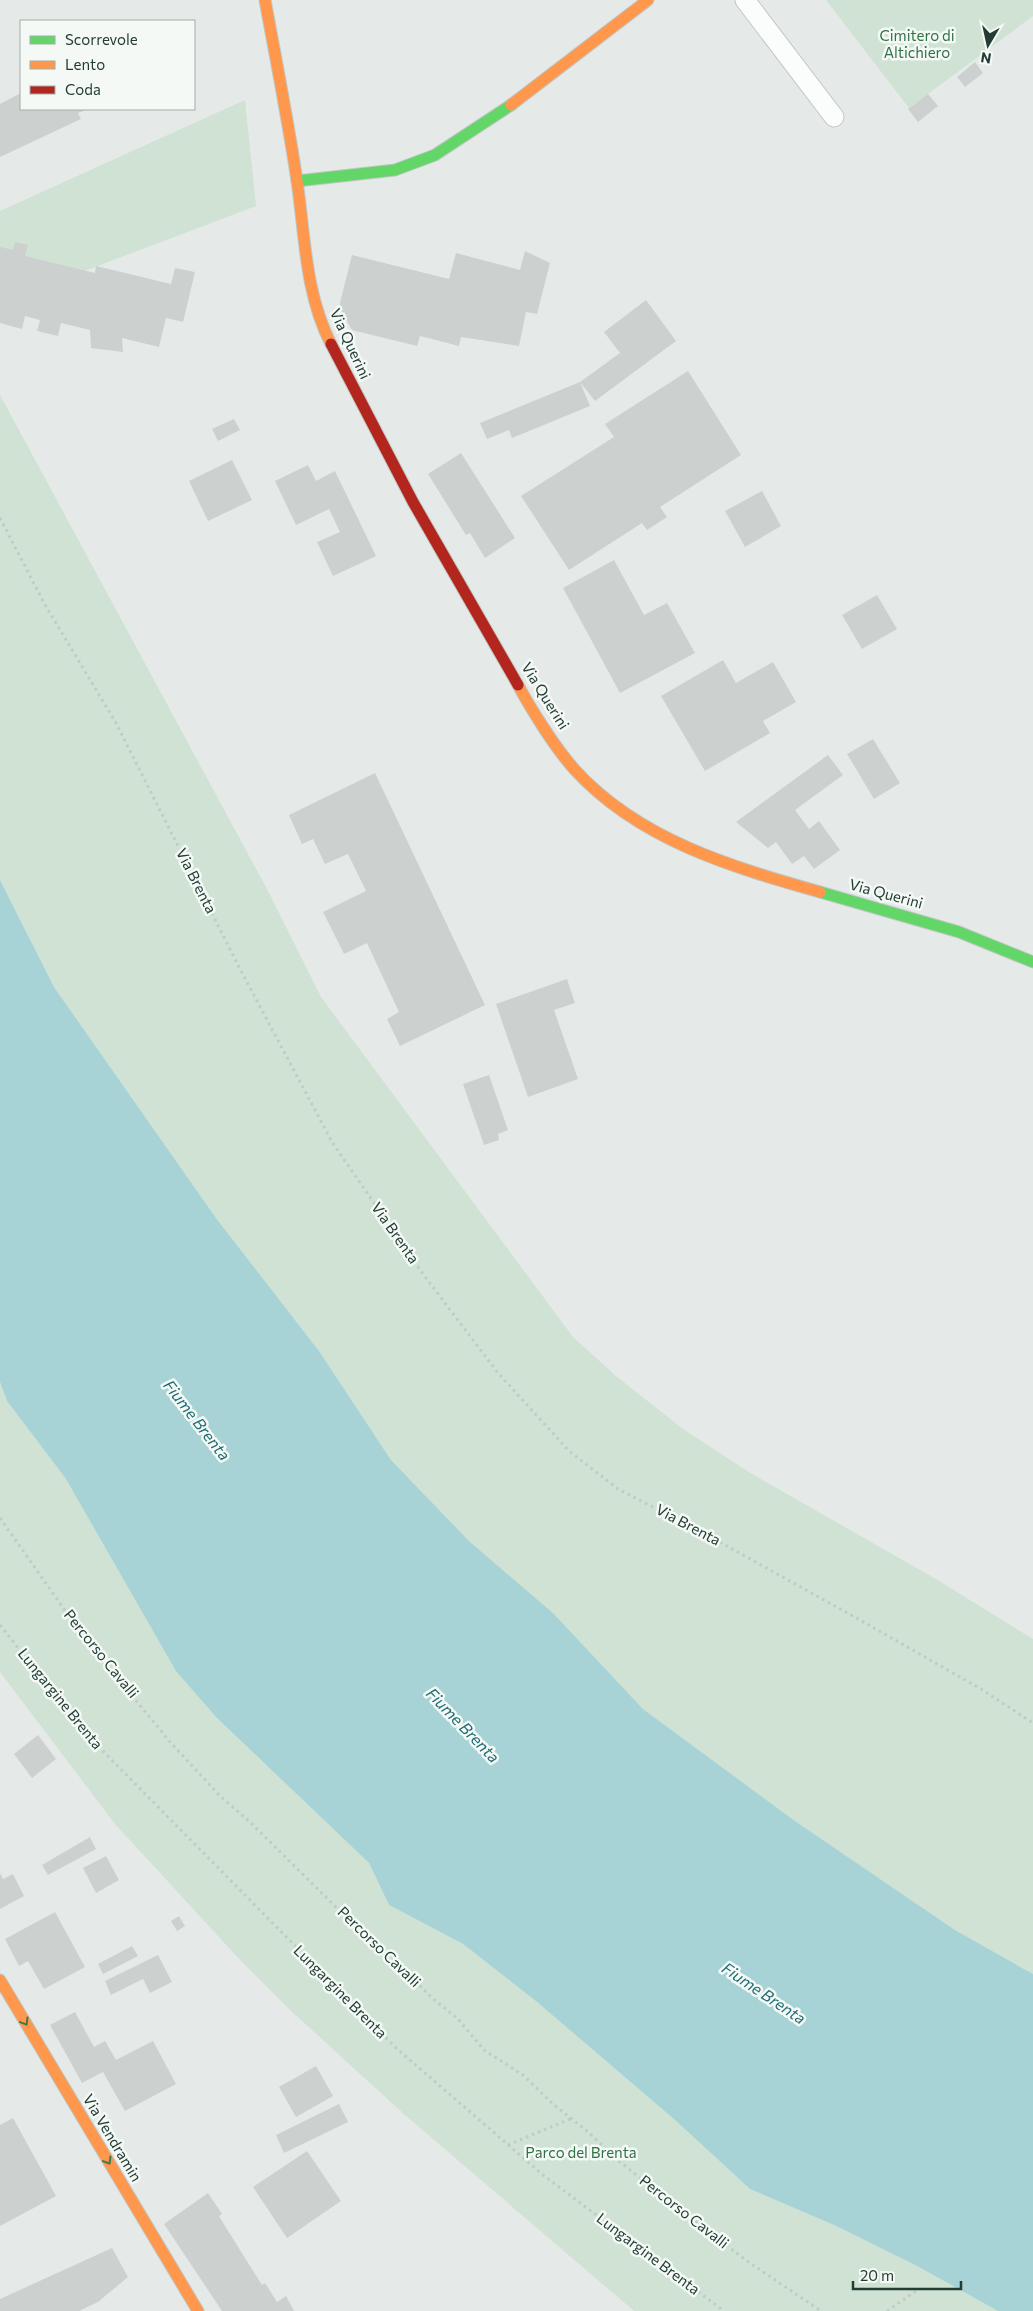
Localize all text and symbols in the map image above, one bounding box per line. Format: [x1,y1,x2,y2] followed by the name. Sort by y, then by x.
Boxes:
[20,20,195,110] legend
[963,20,1013,70] north arrow
[879,26,955,61] park label: Cimitero di Altichiero
[65,30,138,48] text: Scorrevole
[979,49,992,68] text: N
[65,55,105,73] text: Lento
[65,80,101,98] text: Coda
[327,305,375,382] street label: Via Querini
[518,659,574,732] street label: Via Querini
[173,845,221,916] street label: Via Brenta
[847,875,925,912] street label: Via Querini
[368,1198,423,1267] street label: Via Brenta
[160,1376,235,1464] water label: Fiume Brenta
[653,1500,724,1549] street label: Via Brenta
[61,1606,143,1701] street label: Percorso Cavalli
[15,1644,107,1752] street label: Lungargine Brenta
[423,1683,504,1766] water label: Fiume Brenta
[334,1902,425,1990] street label: Percorso Cavalli
[290,1941,391,2042] street label: Lungargine Brenta
[719,1958,810,2027] water label: Fiume Brenta
[18,2016,28,2025] one-way arrow
[80,2091,146,2184] street label: Via Vendramin
[525,2143,637,2161] park label: Parco del Brenta
[102,2156,112,2165] one-way arrow
[636,2171,733,2252] street label: Percorso Cavalli
[593,2208,704,2298] street label: Lungargine Brenta
[853,2258,960,2290] scale bar
[860,2266,894,2284] text: 20 m

